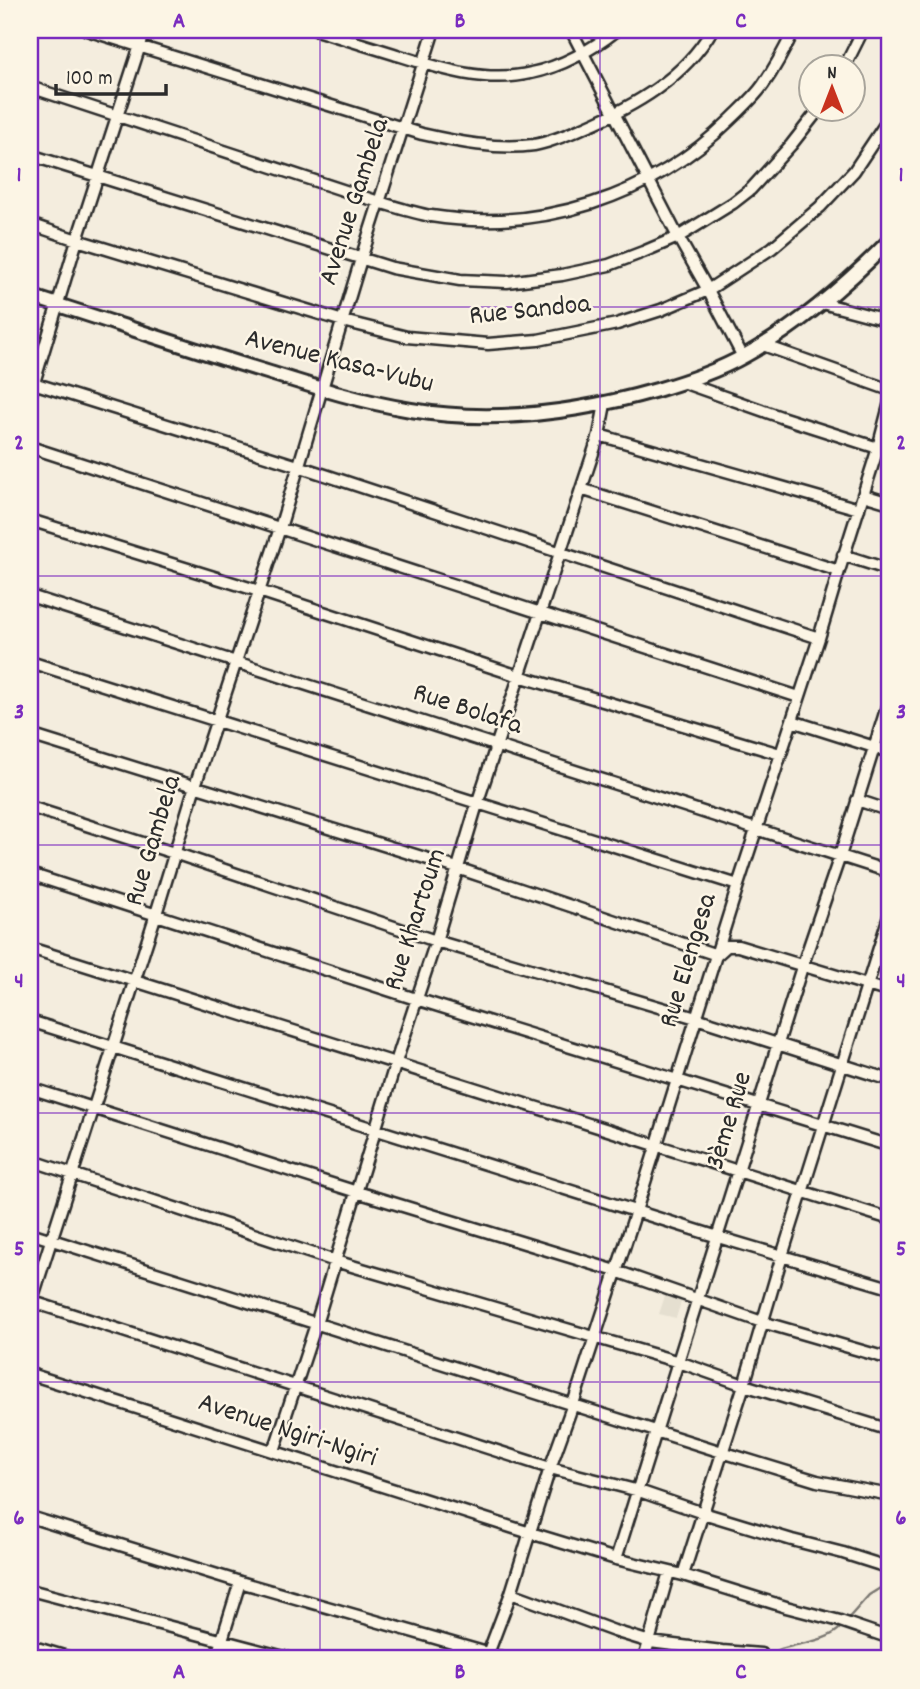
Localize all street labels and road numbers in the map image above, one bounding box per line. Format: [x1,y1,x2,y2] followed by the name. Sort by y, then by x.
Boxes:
[310,112,402,291] street label: Avenue Gambela
[467,286,593,338] street label: Rue Sandoa
[240,320,438,406] street label: Avenue Kasa-Vubu
[407,675,528,748] street label: Rue Bolafa
[116,770,194,911] street label: Rue Gambela
[375,844,459,996] street label: Rue Khartoum
[651,888,730,1033] street label: Rue Elengesa
[697,1067,765,1175] street label: 3ème Rue
[192,1384,382,1480] street label: Avenue Ngiri-Ngiri

